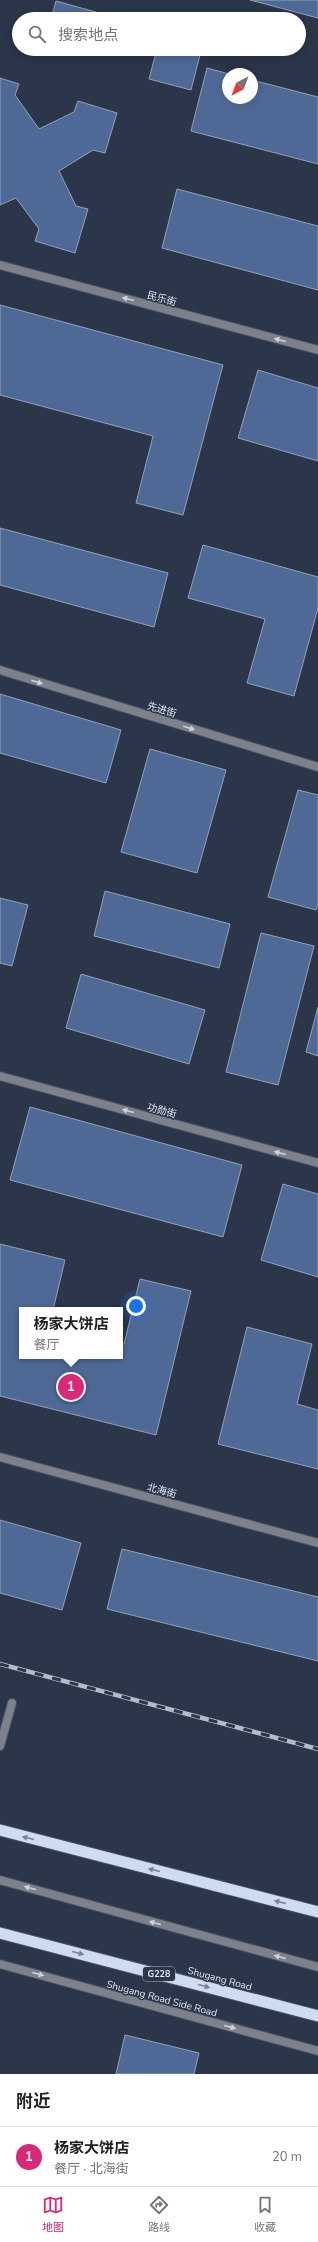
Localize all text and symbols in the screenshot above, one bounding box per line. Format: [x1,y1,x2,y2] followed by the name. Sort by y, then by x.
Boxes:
[12,12,306,56] search box
[26,23,48,45] icon: search
[58,25,118,45] text: 搜索地点
[222,68,258,104] north arrow
[145,288,178,310] street label: 民乐街
[122,296,134,302] one-way arrow
[274,337,286,343] one-way arrow
[32,679,44,685] one-way arrow
[145,699,178,721] street label: 先进街
[183,725,195,731] one-way arrow
[145,1100,178,1122] street label: 功勋街
[122,1108,134,1114] one-way arrow
[274,1150,286,1156] one-way arrow
[126,1296,146,1316] your location
[19,1307,123,1359] popup
[33,1314,109,1334] text: 杨家大饼店
[33,1336,60,1354] text: 餐厅
[58,1372,84,1402] pin: 1
[145,1480,178,1502] street label: 北海街
[22,1834,35,1840] one-way arrow
[148,1867,160,1873] one-way arrow
[23,1885,36,1891] one-way arrow
[274,1899,286,1905] one-way arrow
[149,1919,161,1925] one-way arrow
[73,1950,85,1956] one-way arrow
[274,1954,286,1960] one-way arrow
[186,1964,254,1994] street label: Shugang Road
[143,1967,175,1981] road number: G228
[31,1972,44,1978] one-way arrow
[105,1977,219,2021] street label: Shugang Road Side Road
[198,1983,210,1989] one-way arrow
[224,2025,237,2031] one-way arrow
[16,2090,50,2113] text: 附近
[54,2138,129,2158] text: 杨家大饼店
[25,2148,33,2166] text: 1
[272,2148,302,2166] text: 20 m
[54,2160,129,2178] text: 餐厅 · 北海街
[42,2194,64,2235] tab: 地图
[148,2194,170,2235] tab: 路线
[254,2194,276,2235] tab: 收藏

